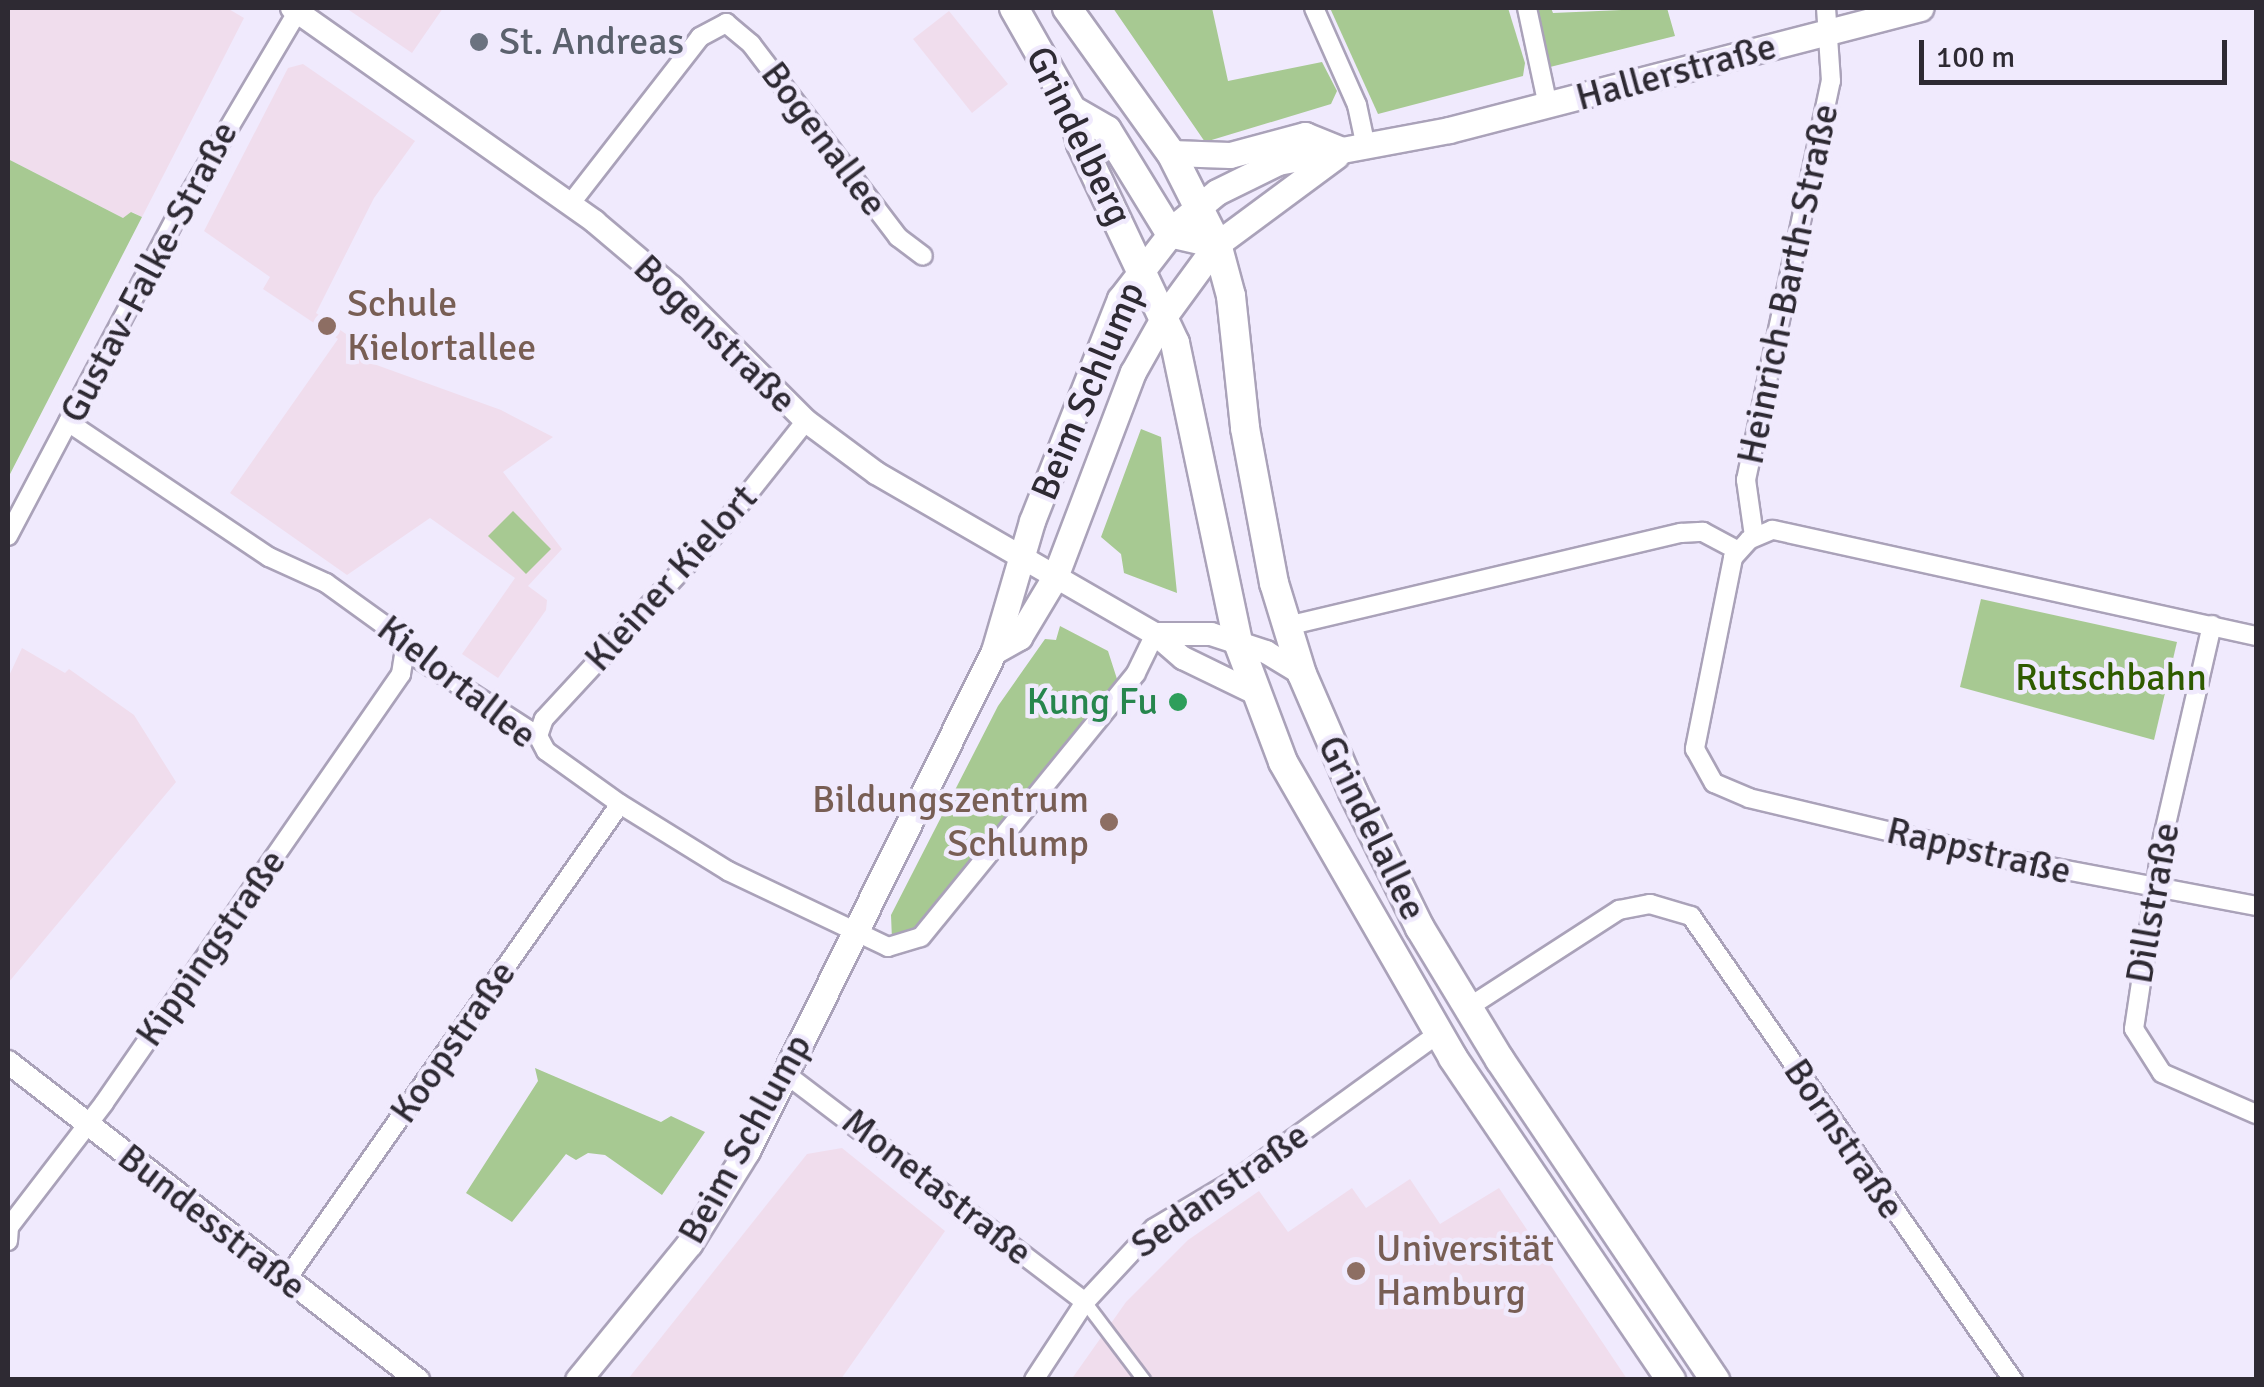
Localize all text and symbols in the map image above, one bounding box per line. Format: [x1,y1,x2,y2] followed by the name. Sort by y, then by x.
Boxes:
[499,19,684,65] place label: St. Andreas
[1924,20,2232,82] scale bar
[1571,23,1781,121] street label: Hallerstraße
[468,31,490,53] marker: St. Andreas
[1016,39,1142,233] street label: Grindelberg
[1936,39,2015,76] text: 100 m
[751,53,897,225] street label: Bogenallee
[1728,100,1848,468] street label: Heinrich-Barth-Straße
[50,114,248,430] street label: Gustav-Falke-Straße
[624,245,806,423] street label: Bogenstraße
[1022,275,1154,507] street label: Beim Schlump
[347,281,536,370] place label: Schule Kielortallee
[316,315,338,337] marker: Schule Kielortallee
[575,475,767,681] street label: Kleiner Kielort
[368,606,546,758] street label: Kielortallee
[2015,655,2207,701] park label: Rutschbahn
[1027,679,1158,725] place label: Kung Fu
[1167,691,1189,713] marker: Kung Fu
[1308,728,1436,928] street label: Grindelallee
[812,777,1089,866] place label: Bildungszentrum Schlump
[1882,808,2076,894] street label: Rappstraße
[1098,811,1120,833] marker: Bildungszentrum Schlump
[2116,819,2190,987] street label: Dillstraße
[126,841,296,1055] street label: Kippingstraße
[381,952,525,1132] street label: Koopstraße
[669,1026,821,1252] street label: Beim Schlump
[1774,1050,1914,1228] street label: Bornstraße
[833,1099,1041,1275] street label: Monetastraße
[1123,1112,1317,1268] street label: Sedanstraße
[109,1134,315,1310] street label: Bundesstraße
[1376,1226,1554,1316] place label: Universität Hamburg
[1345,1260,1367,1282] marker: Universität Hamburg

